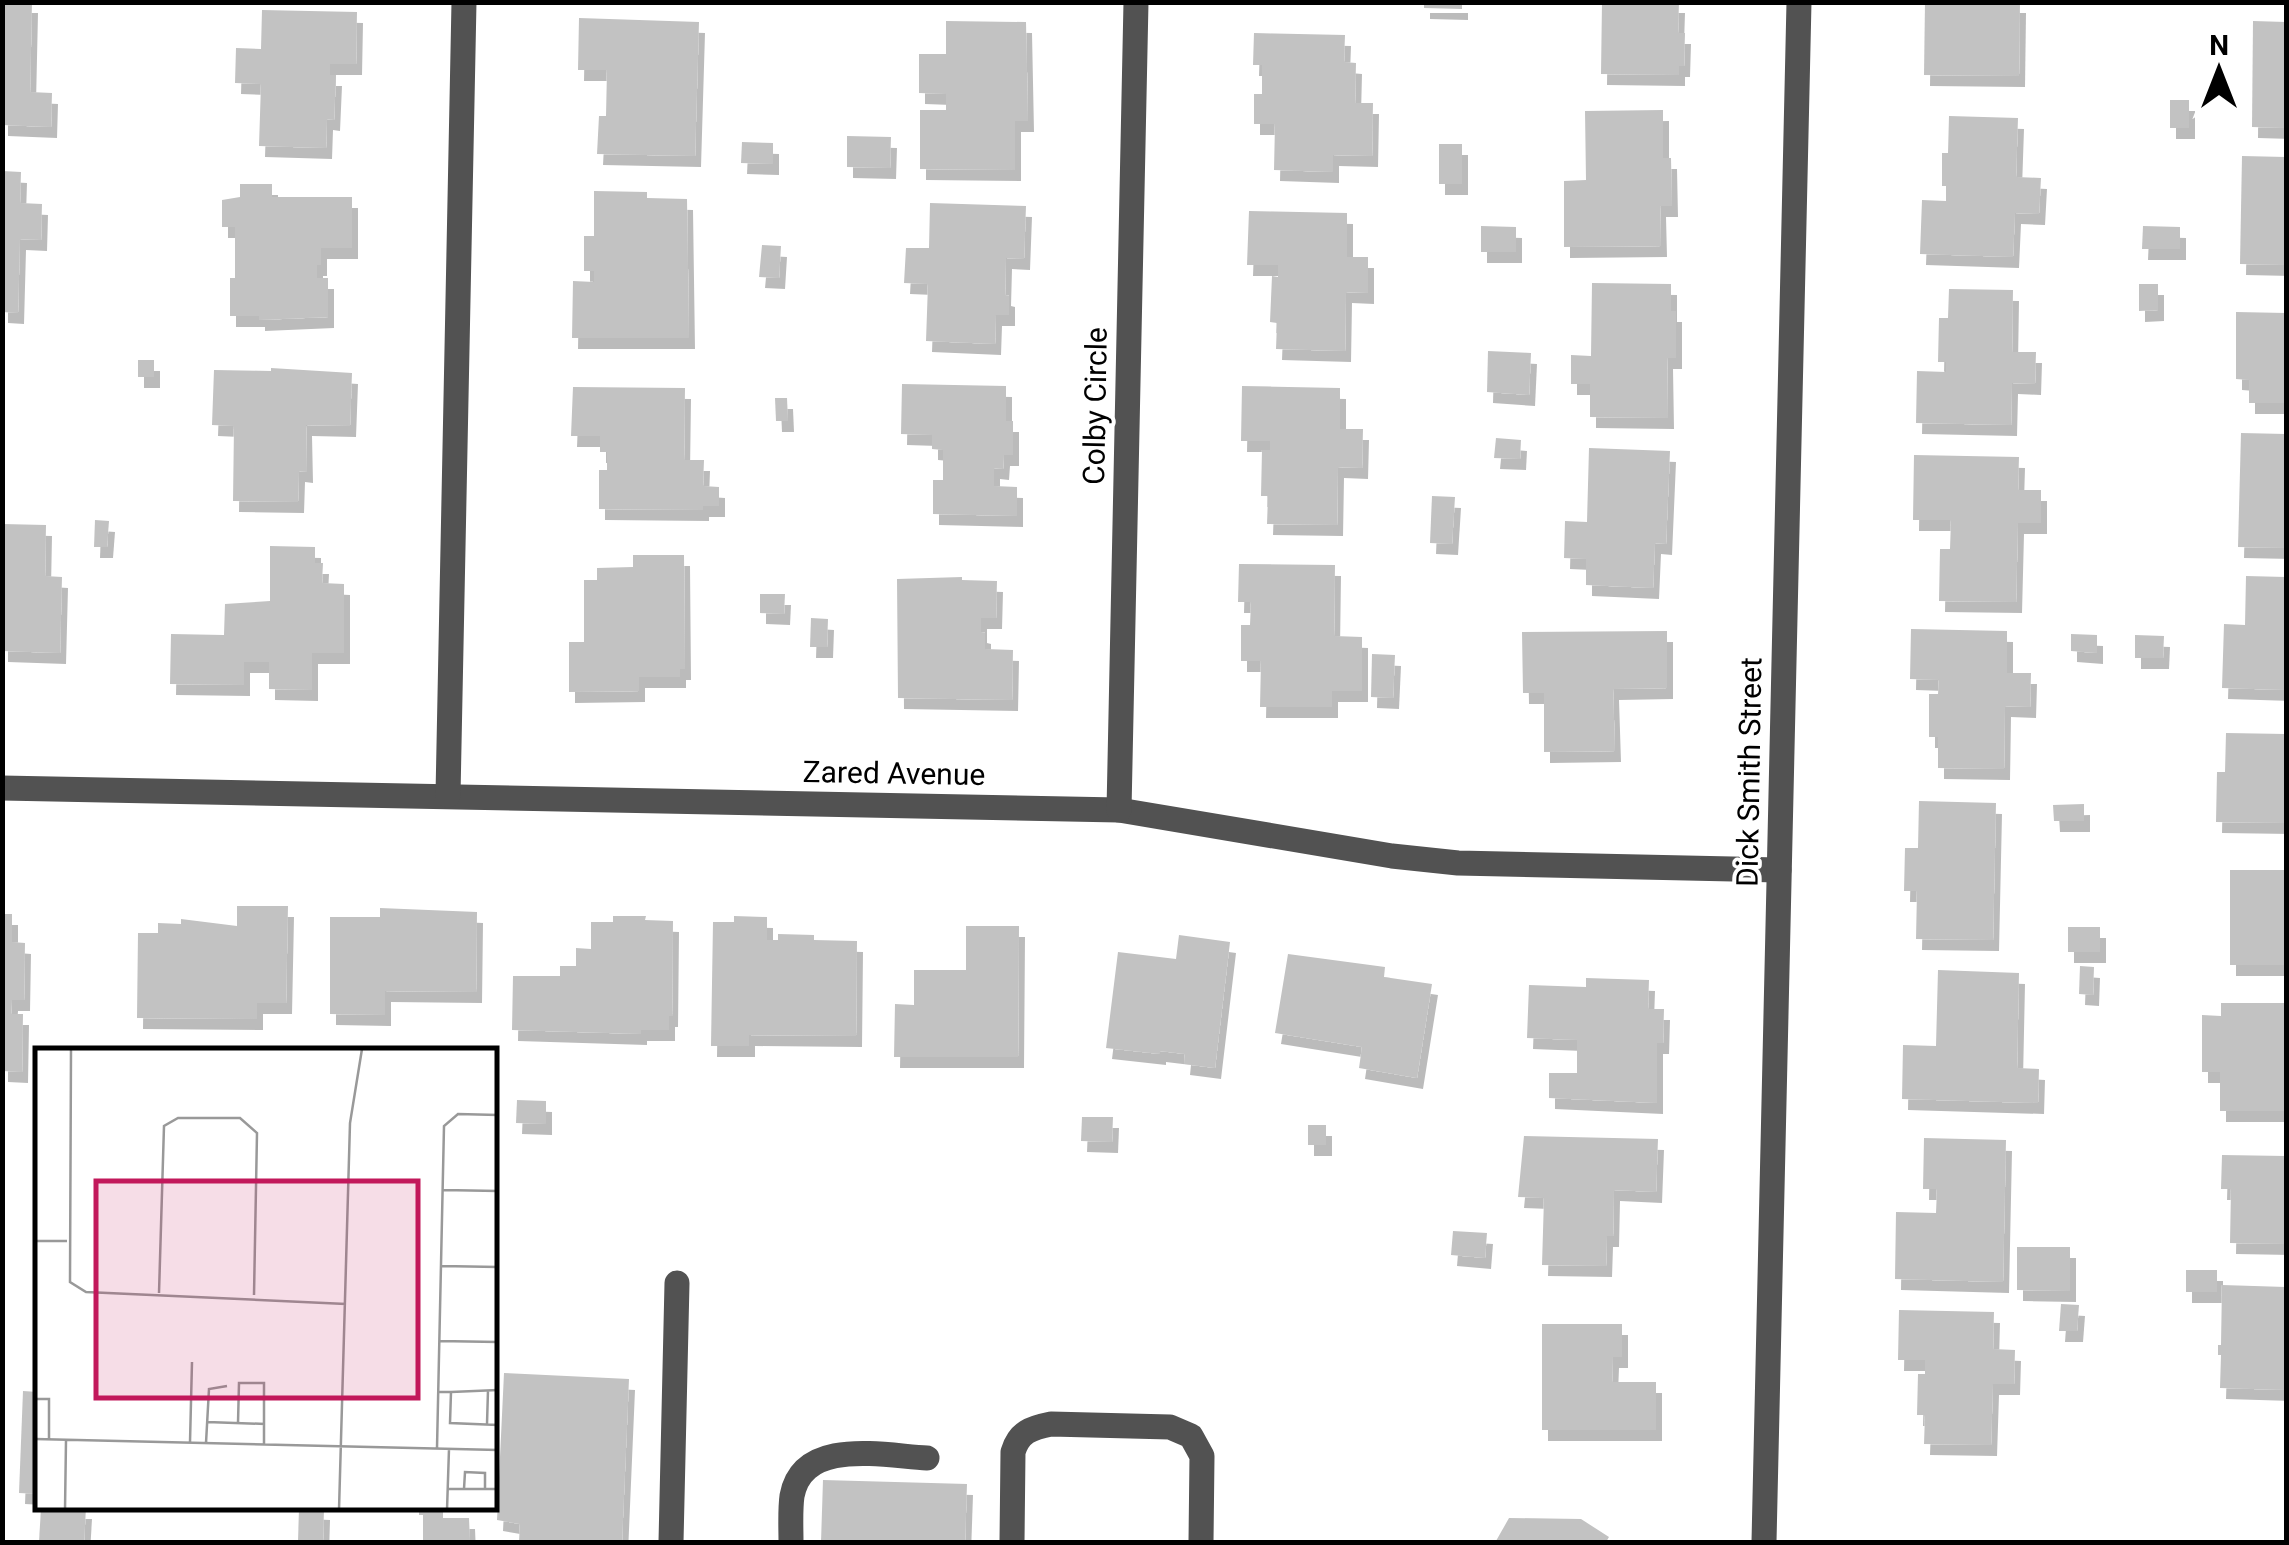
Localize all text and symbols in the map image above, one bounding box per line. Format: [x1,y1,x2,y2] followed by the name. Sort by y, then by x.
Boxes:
[2169,20,2269,120] north arrow
[2209,29,2229,62] text: N
[1076,327,1114,485] street label: Colby Circle
[1729,657,1769,887] street label: Dick Smith Street
[802,754,986,792] street label: Zared Avenue
[35,1048,498,1510] inset map

